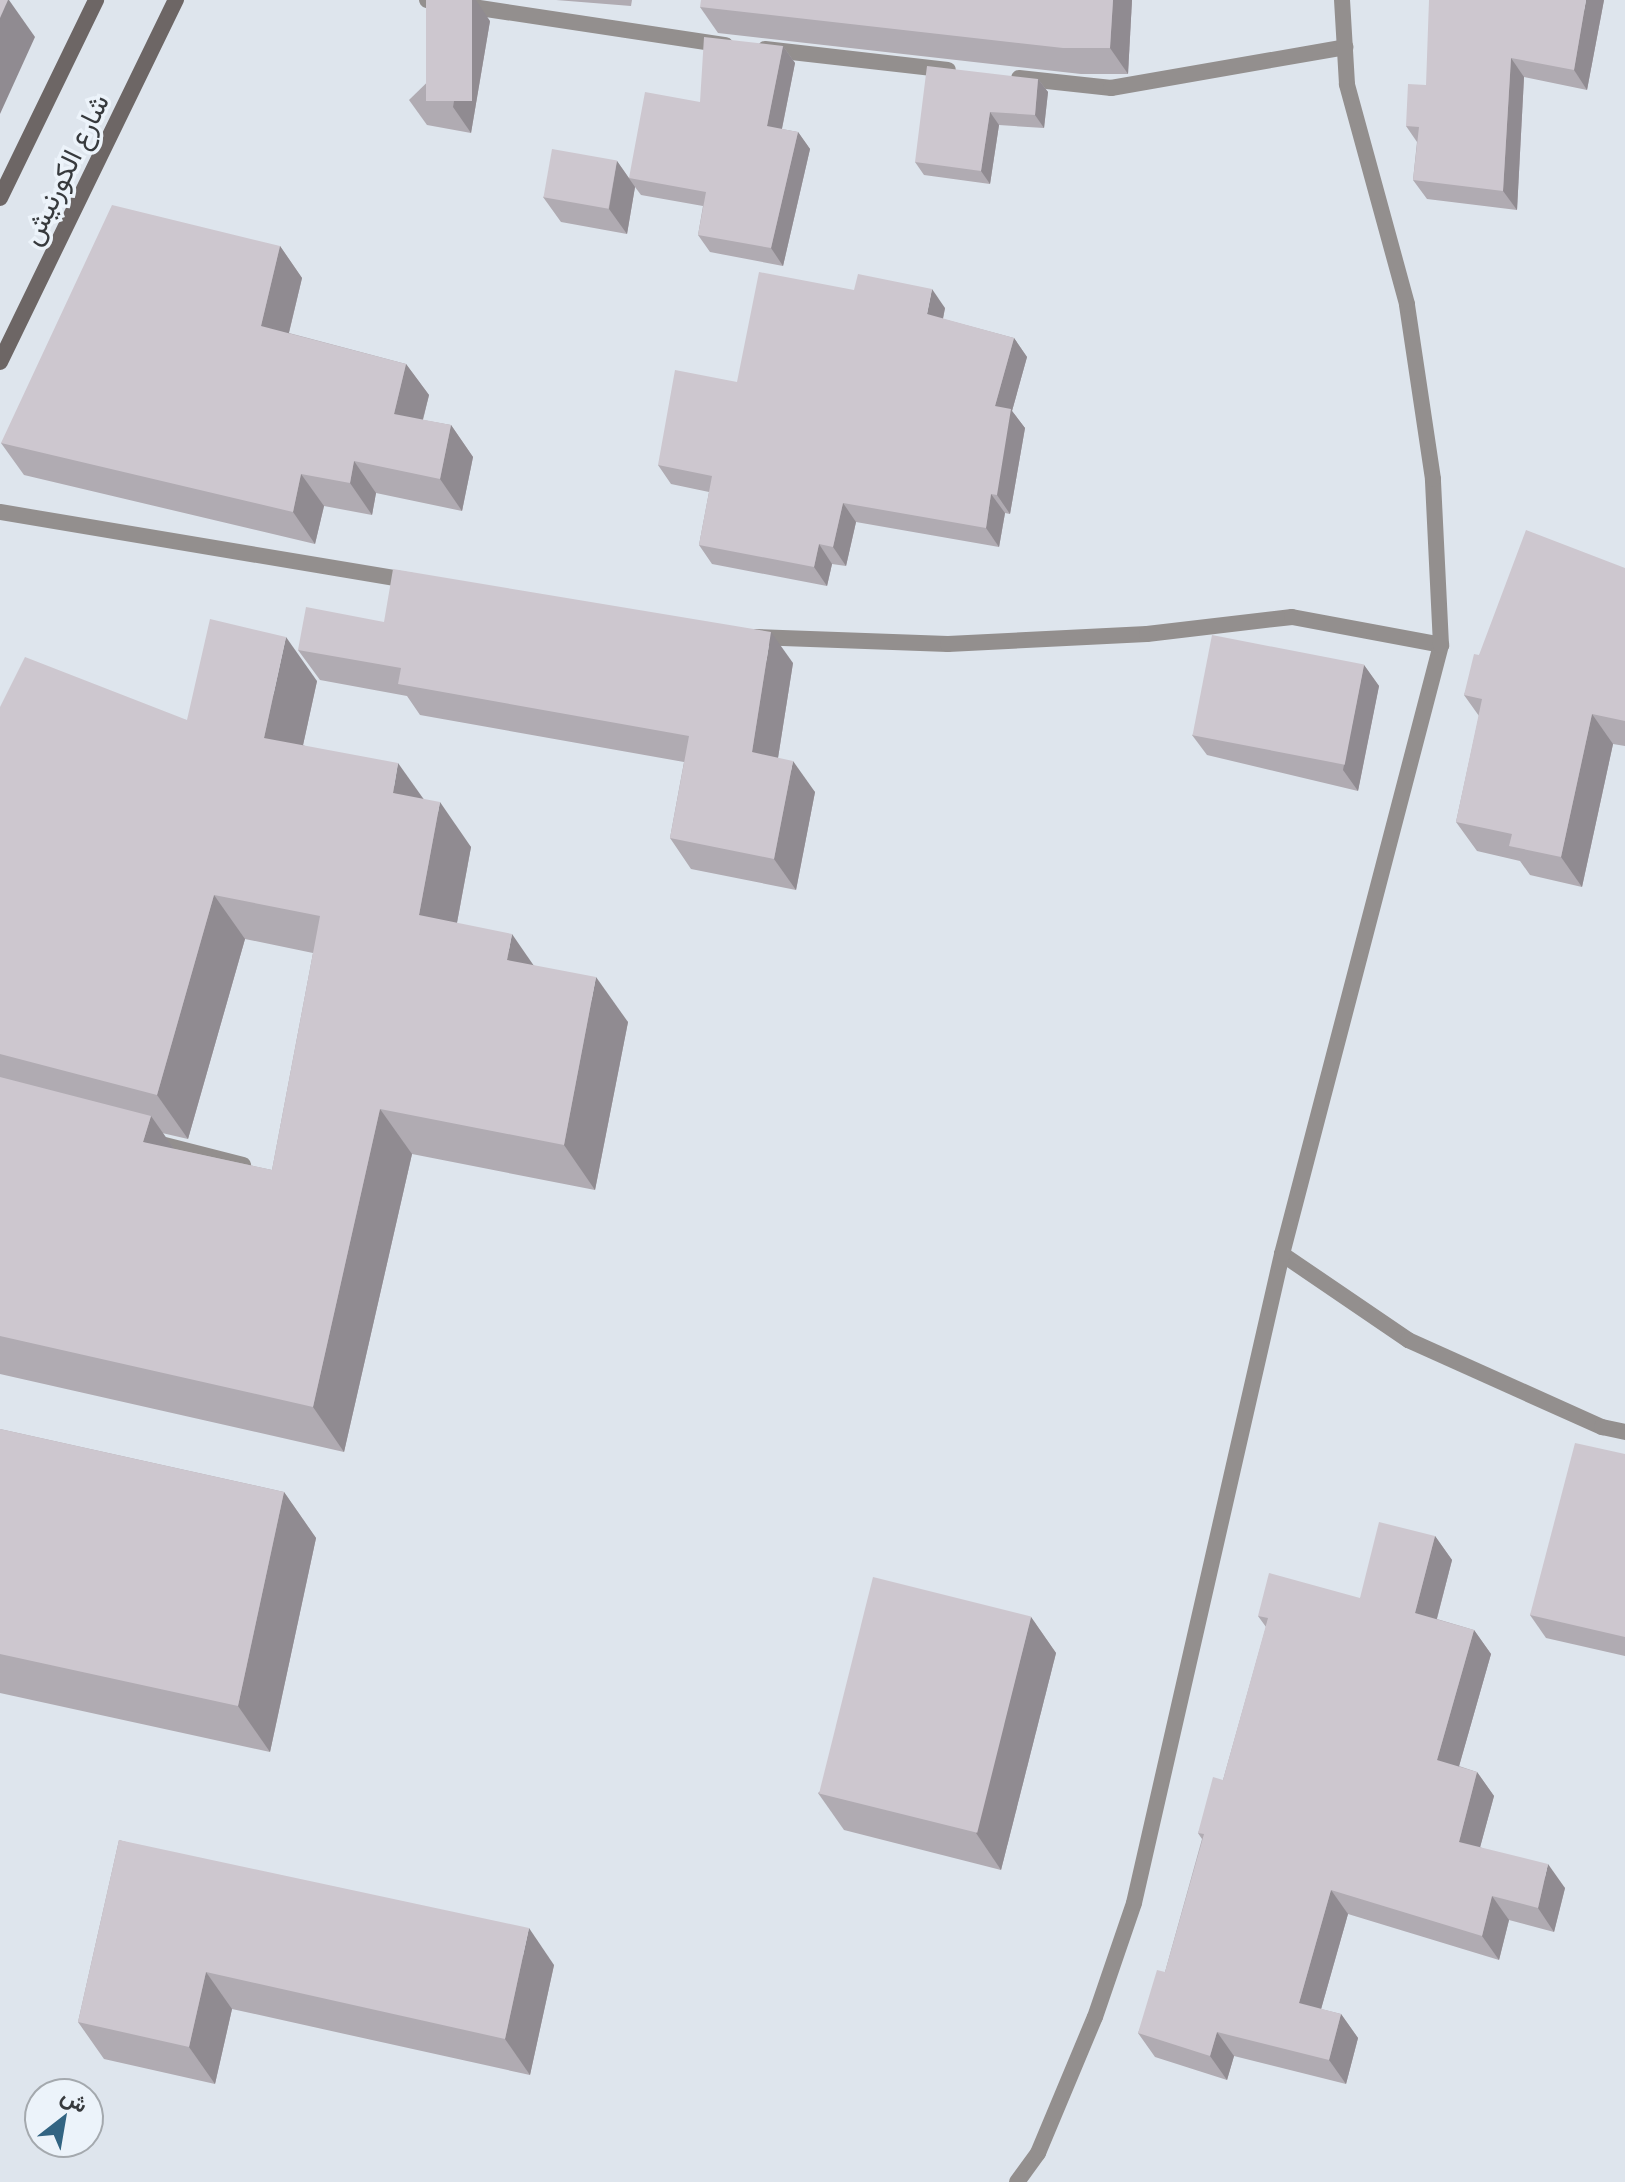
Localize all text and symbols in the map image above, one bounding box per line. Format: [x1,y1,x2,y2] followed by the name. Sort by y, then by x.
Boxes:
[13,88,115,250] street label: شارع الكورنيش
[24,2078,104,2158] north arrow
[57,2081,93,2117] text: ش

